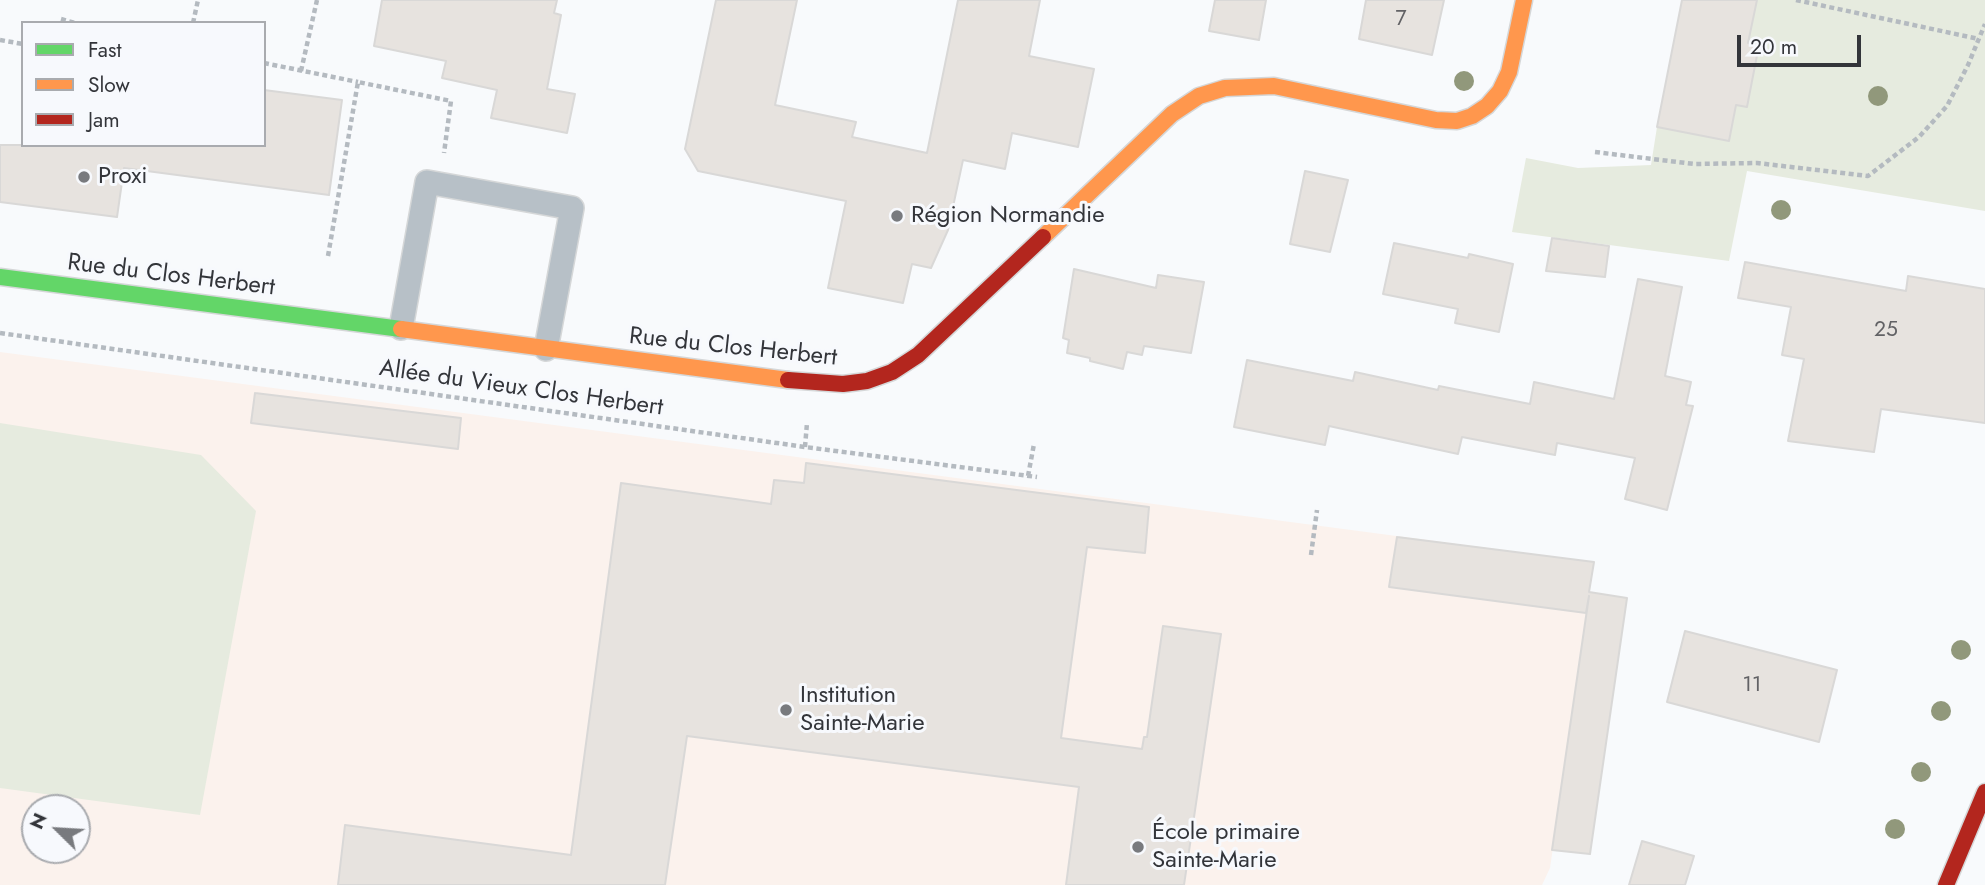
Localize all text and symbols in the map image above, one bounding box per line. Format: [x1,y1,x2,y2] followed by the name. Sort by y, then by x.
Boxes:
[1395,7,1407,33] house number: 7
[21,21,266,147] legend
[1740,21,1864,65] scale bar
[1750,32,1797,62] text: 20 m
[88,35,121,65] text: Fast
[88,70,130,100] text: Slow
[88,105,120,135] text: Jam
[98,163,148,191] place label: Proxi
[76,169,92,185] marker: Proxi
[911,202,1105,230] place label: Région Normandie
[889,208,905,224] marker: Région Normandie
[66,249,276,303] street label: Rue du Clos Herbert
[1874,318,1898,344] house number: 25
[628,323,838,373] street label: Rue du Clos Herbert
[377,355,665,423] street label: Allée du Vieux Clos Herbert
[1743,673,1761,699] house number: 11
[800,682,925,738] place label: Institution Sainte-Marie
[778,702,794,718] marker: Institution Sainte-Marie
[21,794,91,864] north arrow
[23,809,54,833] text: N
[1152,819,1300,875] place label: École primaire Sainte-Marie
[1130,839,1146,855] marker: École primaire Sainte-Marie

